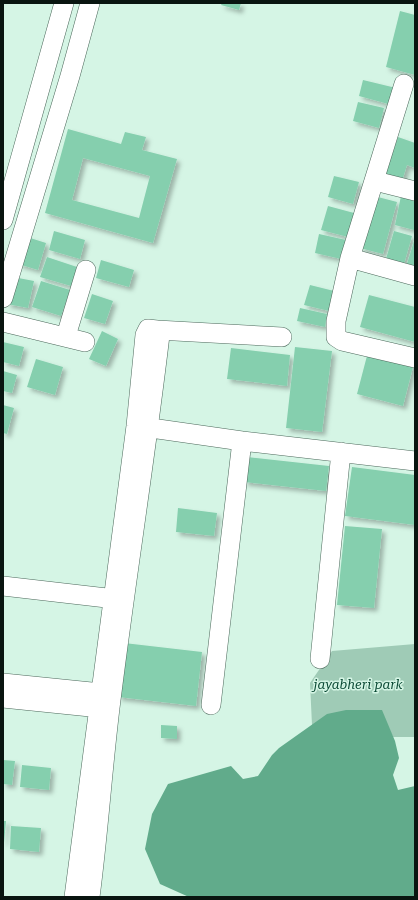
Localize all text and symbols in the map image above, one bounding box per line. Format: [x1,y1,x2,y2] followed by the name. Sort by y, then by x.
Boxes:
[311,677,403,692] park label: jayabheri park

